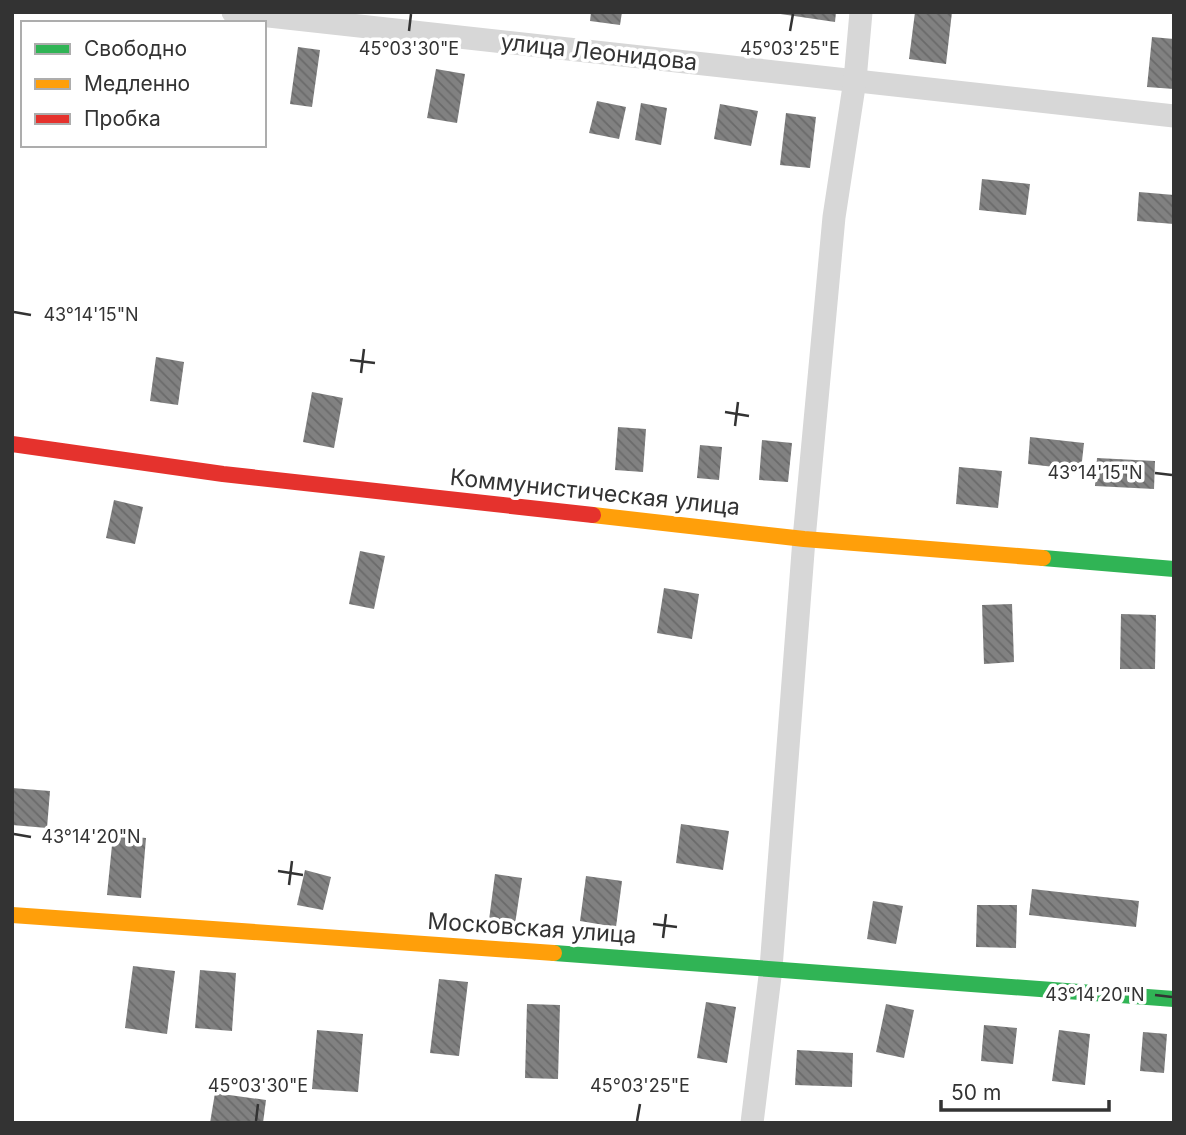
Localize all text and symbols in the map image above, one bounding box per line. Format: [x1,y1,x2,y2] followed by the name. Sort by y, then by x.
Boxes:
[21,21,266,147] legend
[499,28,699,76] street label: улица Леонидова
[84,36,187,61] text: Свободно
[359,38,459,59] text: 45°03'30"E
[740,38,840,59] text: 45°03'25"E
[84,71,190,96] text: Медленно
[84,106,161,131] text: Пробка
[43,304,139,325] text: 43°14'15"N
[1047,462,1143,483] text: 43°14'15"N
[449,463,741,521] street label: Коммунистическая улица
[41,826,141,847] text: 43°14'20"N
[427,907,637,949] street label: Московская улица
[1045,984,1145,1005] text: 43°14'20"N
[941,1068,1109,1112] scale bar
[208,1075,308,1096] text: 45°03'30"E
[590,1075,690,1096] text: 45°03'25"E
[951,1080,1001,1105] text: 50 m

